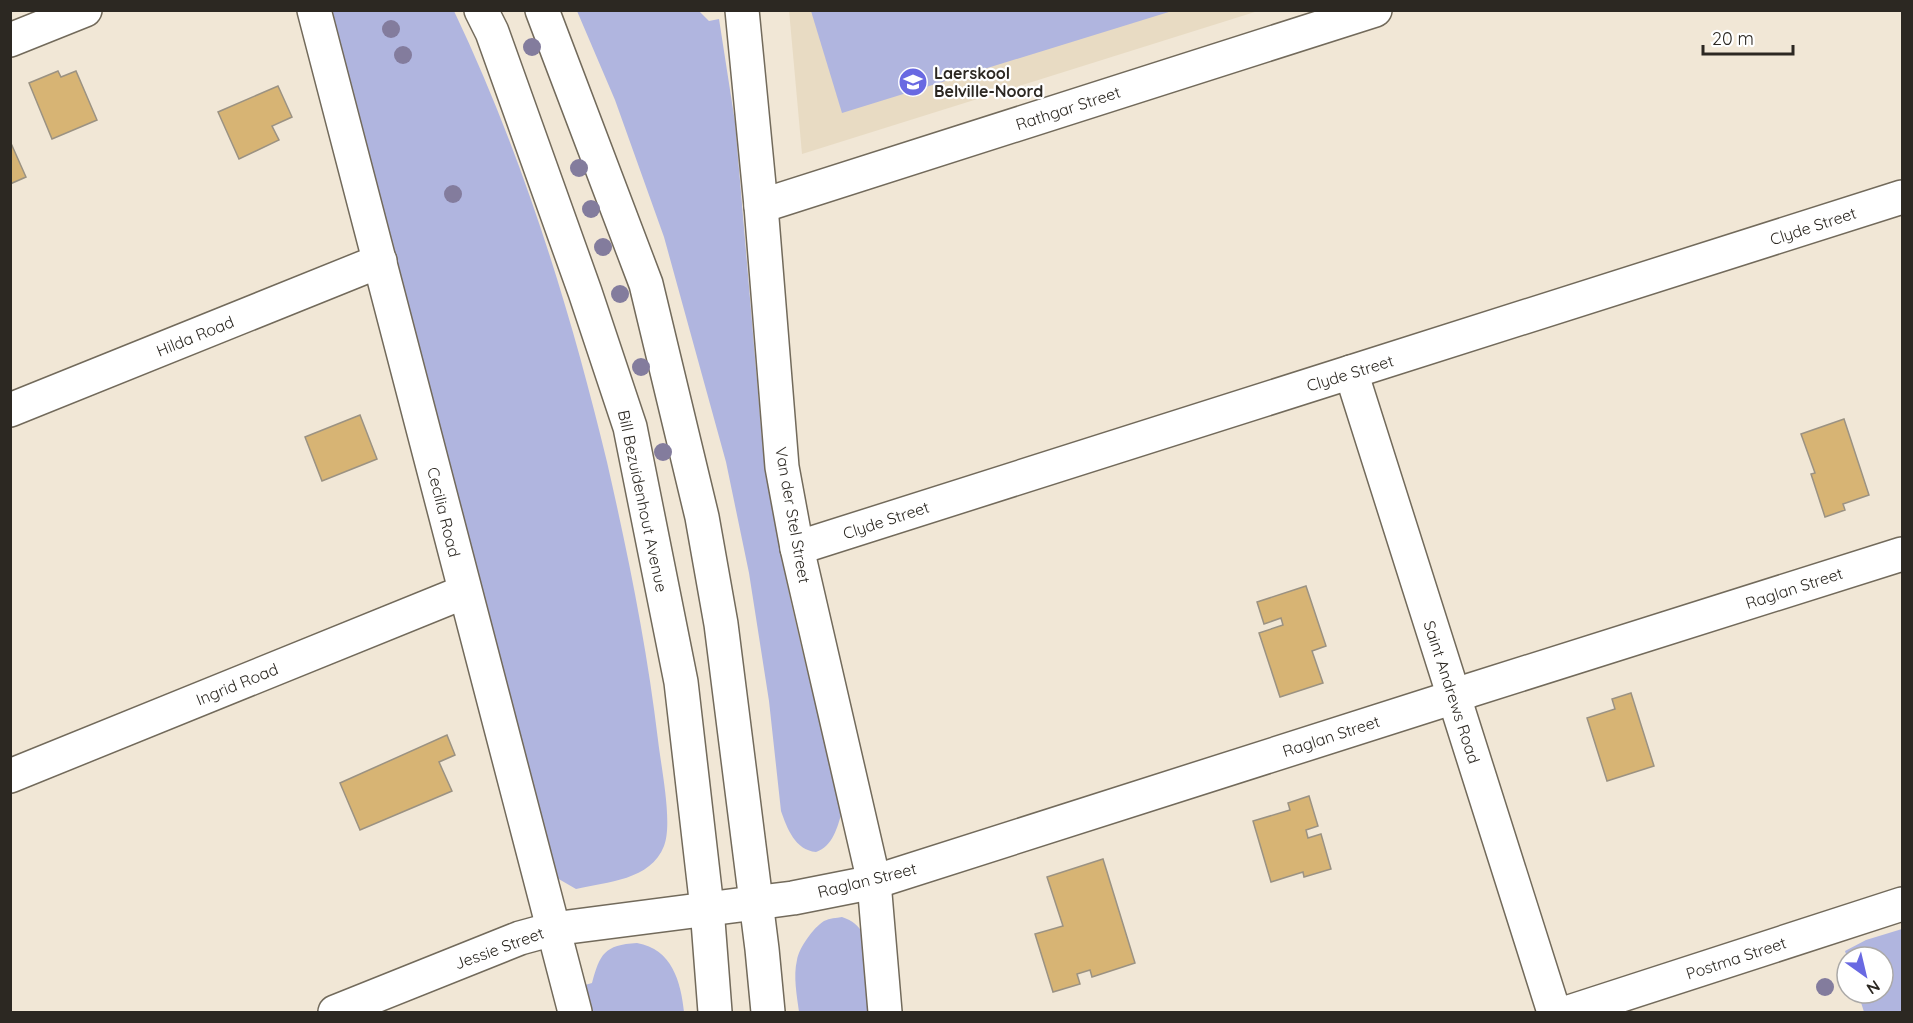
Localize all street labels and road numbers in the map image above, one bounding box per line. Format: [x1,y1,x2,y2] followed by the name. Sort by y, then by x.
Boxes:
[1013,82,1123,134] street label: Rathgar Street
[1767,203,1859,249] street label: Clyde Street
[153,311,237,361] street label: Hilda Road
[1304,350,1396,396] street label: Clyde Street
[614,408,672,594] street label: Bill Bezuidenhout Avenue
[771,445,815,585] street label: Van der Stel Street
[423,465,465,559] street label: Cecilia Road
[840,497,932,543] street label: Clyde Street
[1743,563,1845,613] street label: Raglan Street
[1419,618,1485,766] street label: Saint Andrews Road
[193,659,281,709] street label: Ingrid Road
[1280,711,1382,761] street label: Raglan Street
[815,858,919,902] street label: Raglan Street
[452,923,546,973] street label: Jessie Street
[1683,932,1789,984] street label: Postma Street

